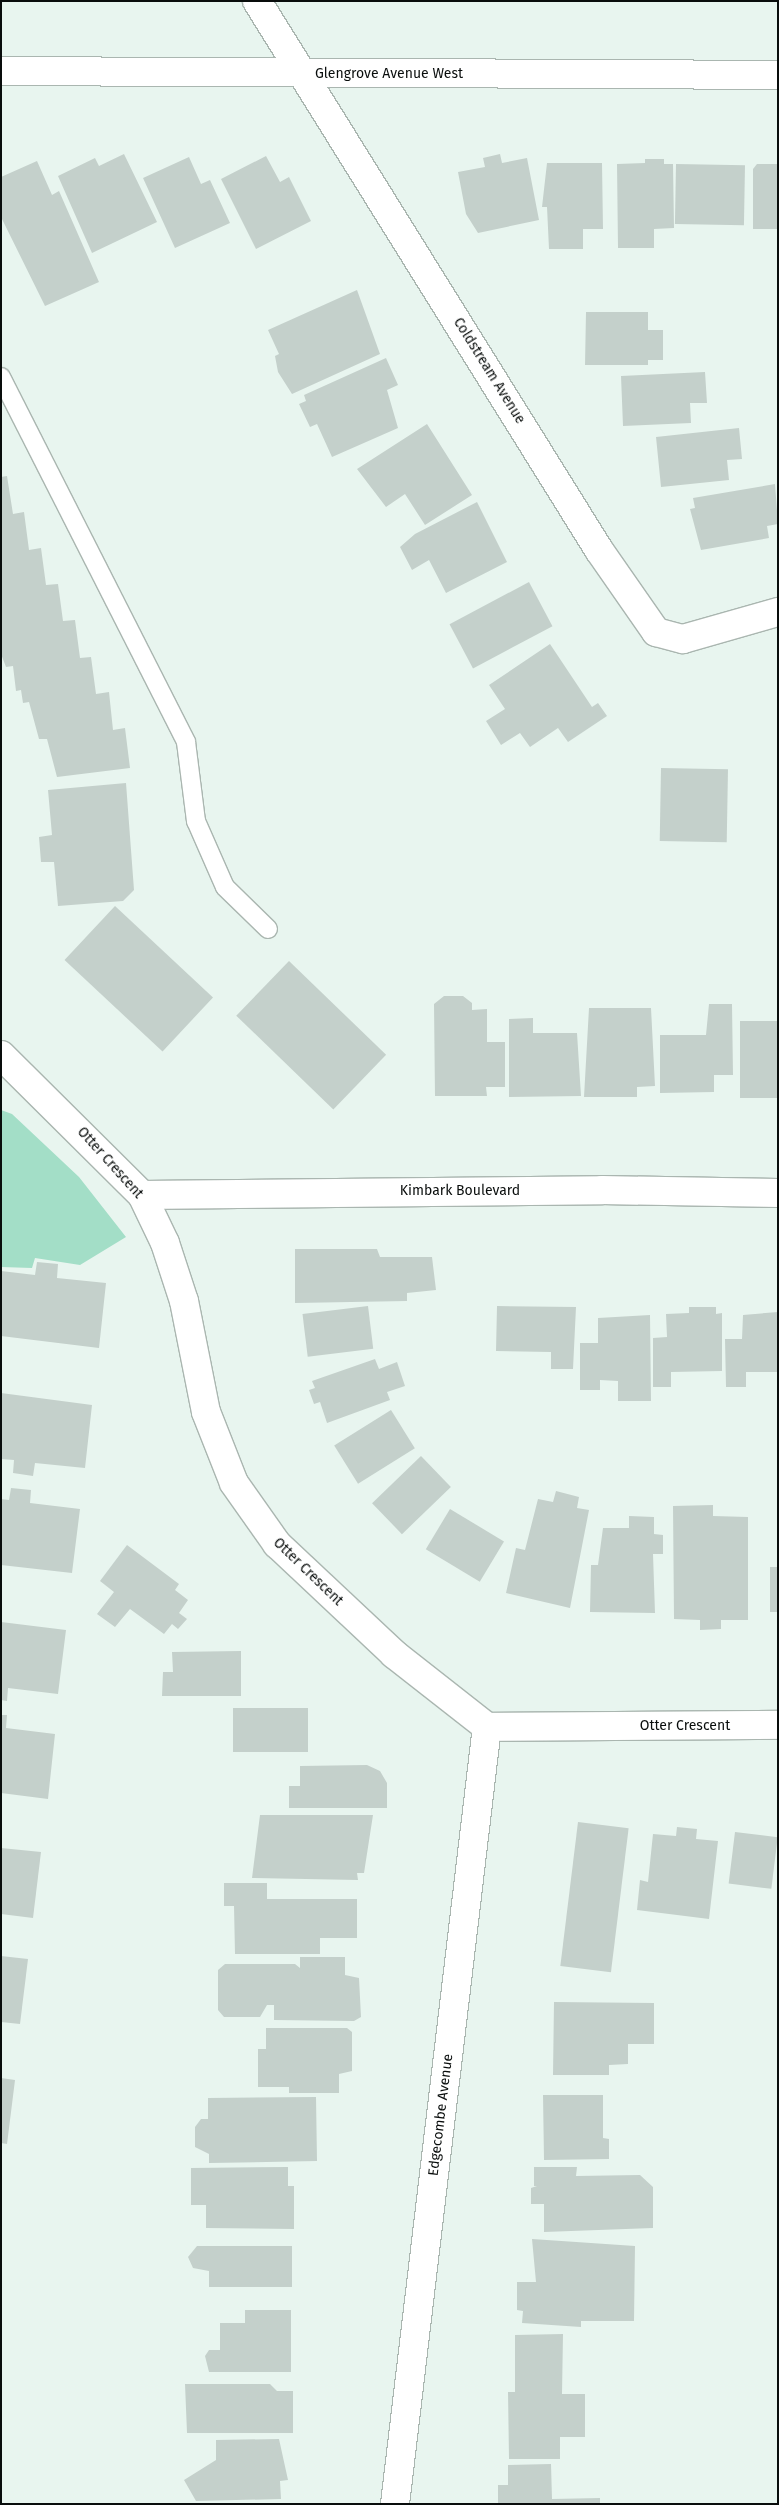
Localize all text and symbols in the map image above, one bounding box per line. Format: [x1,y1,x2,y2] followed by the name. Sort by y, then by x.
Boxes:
[315,66,463,82] street label: Glengrove Avenue West
[450,315,528,427] street label: Coldstream Avenue
[74,1124,146,1202] street label: Otter Crescent
[400,1183,520,1199] street label: Kimbark Boulevard
[270,1535,346,1609] street label: Otter Crescent
[640,1718,730,1734] street label: Otter Crescent
[425,2053,457,2177] street label: Edgecombe Avenue

